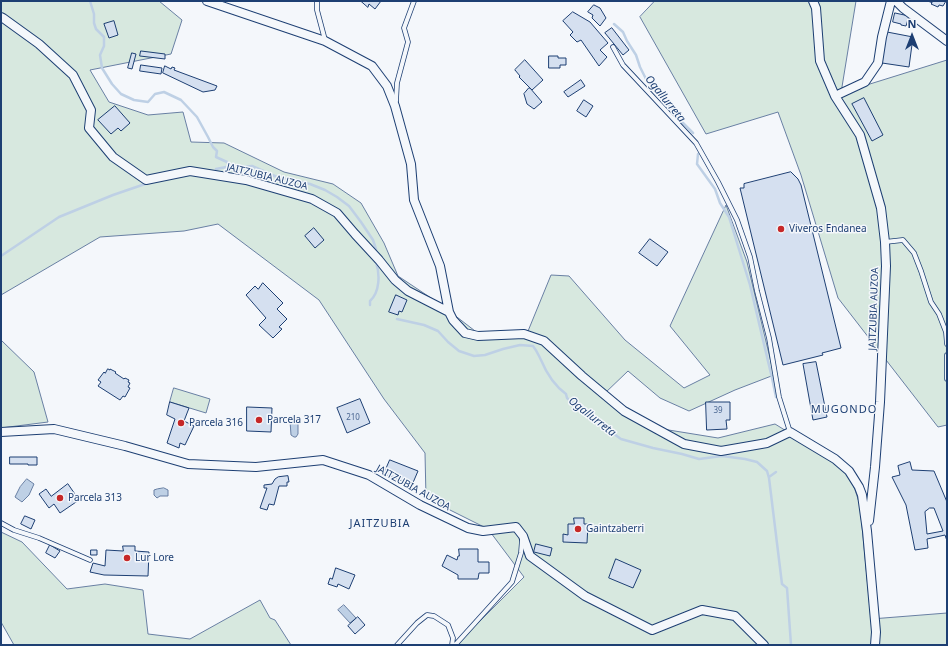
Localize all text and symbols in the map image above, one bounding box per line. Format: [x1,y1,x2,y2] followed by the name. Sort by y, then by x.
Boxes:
[892,16,932,56] north arrow
[908,16,916,31] text: N
[642,73,688,125] water label: Ogallurreta
[225,161,309,193] street label: JAITZUBIA AUZOA
[789,223,867,235] place label: Viveros Endanea
[776,224,786,234] marker: Viveros Endanea
[867,267,881,351] street label: JAITZUBIA AUZOA
[566,394,618,440] water label: Ogallurreta
[811,403,877,417] district label: MUGONDO
[713,406,723,416] house number: 39
[346,413,360,423] house number: 210
[267,414,321,426] place label: Parcela 317
[254,415,264,425] marker: Parcela 317
[189,417,243,429] place label: Parcela 316
[176,418,186,428] marker: Parcela 316
[374,463,452,513] street label: JAITZUBIA AUZOA
[68,492,122,504] place label: Parcela 313
[55,493,65,503] marker: Parcela 313
[349,517,411,531] district label: JAITZUBIA
[586,523,644,535] place label: Gaintzaberri
[573,524,583,534] marker: Gaintzaberri
[135,552,174,564] place label: Lur Lore
[122,553,132,563] marker: Lur Lore

